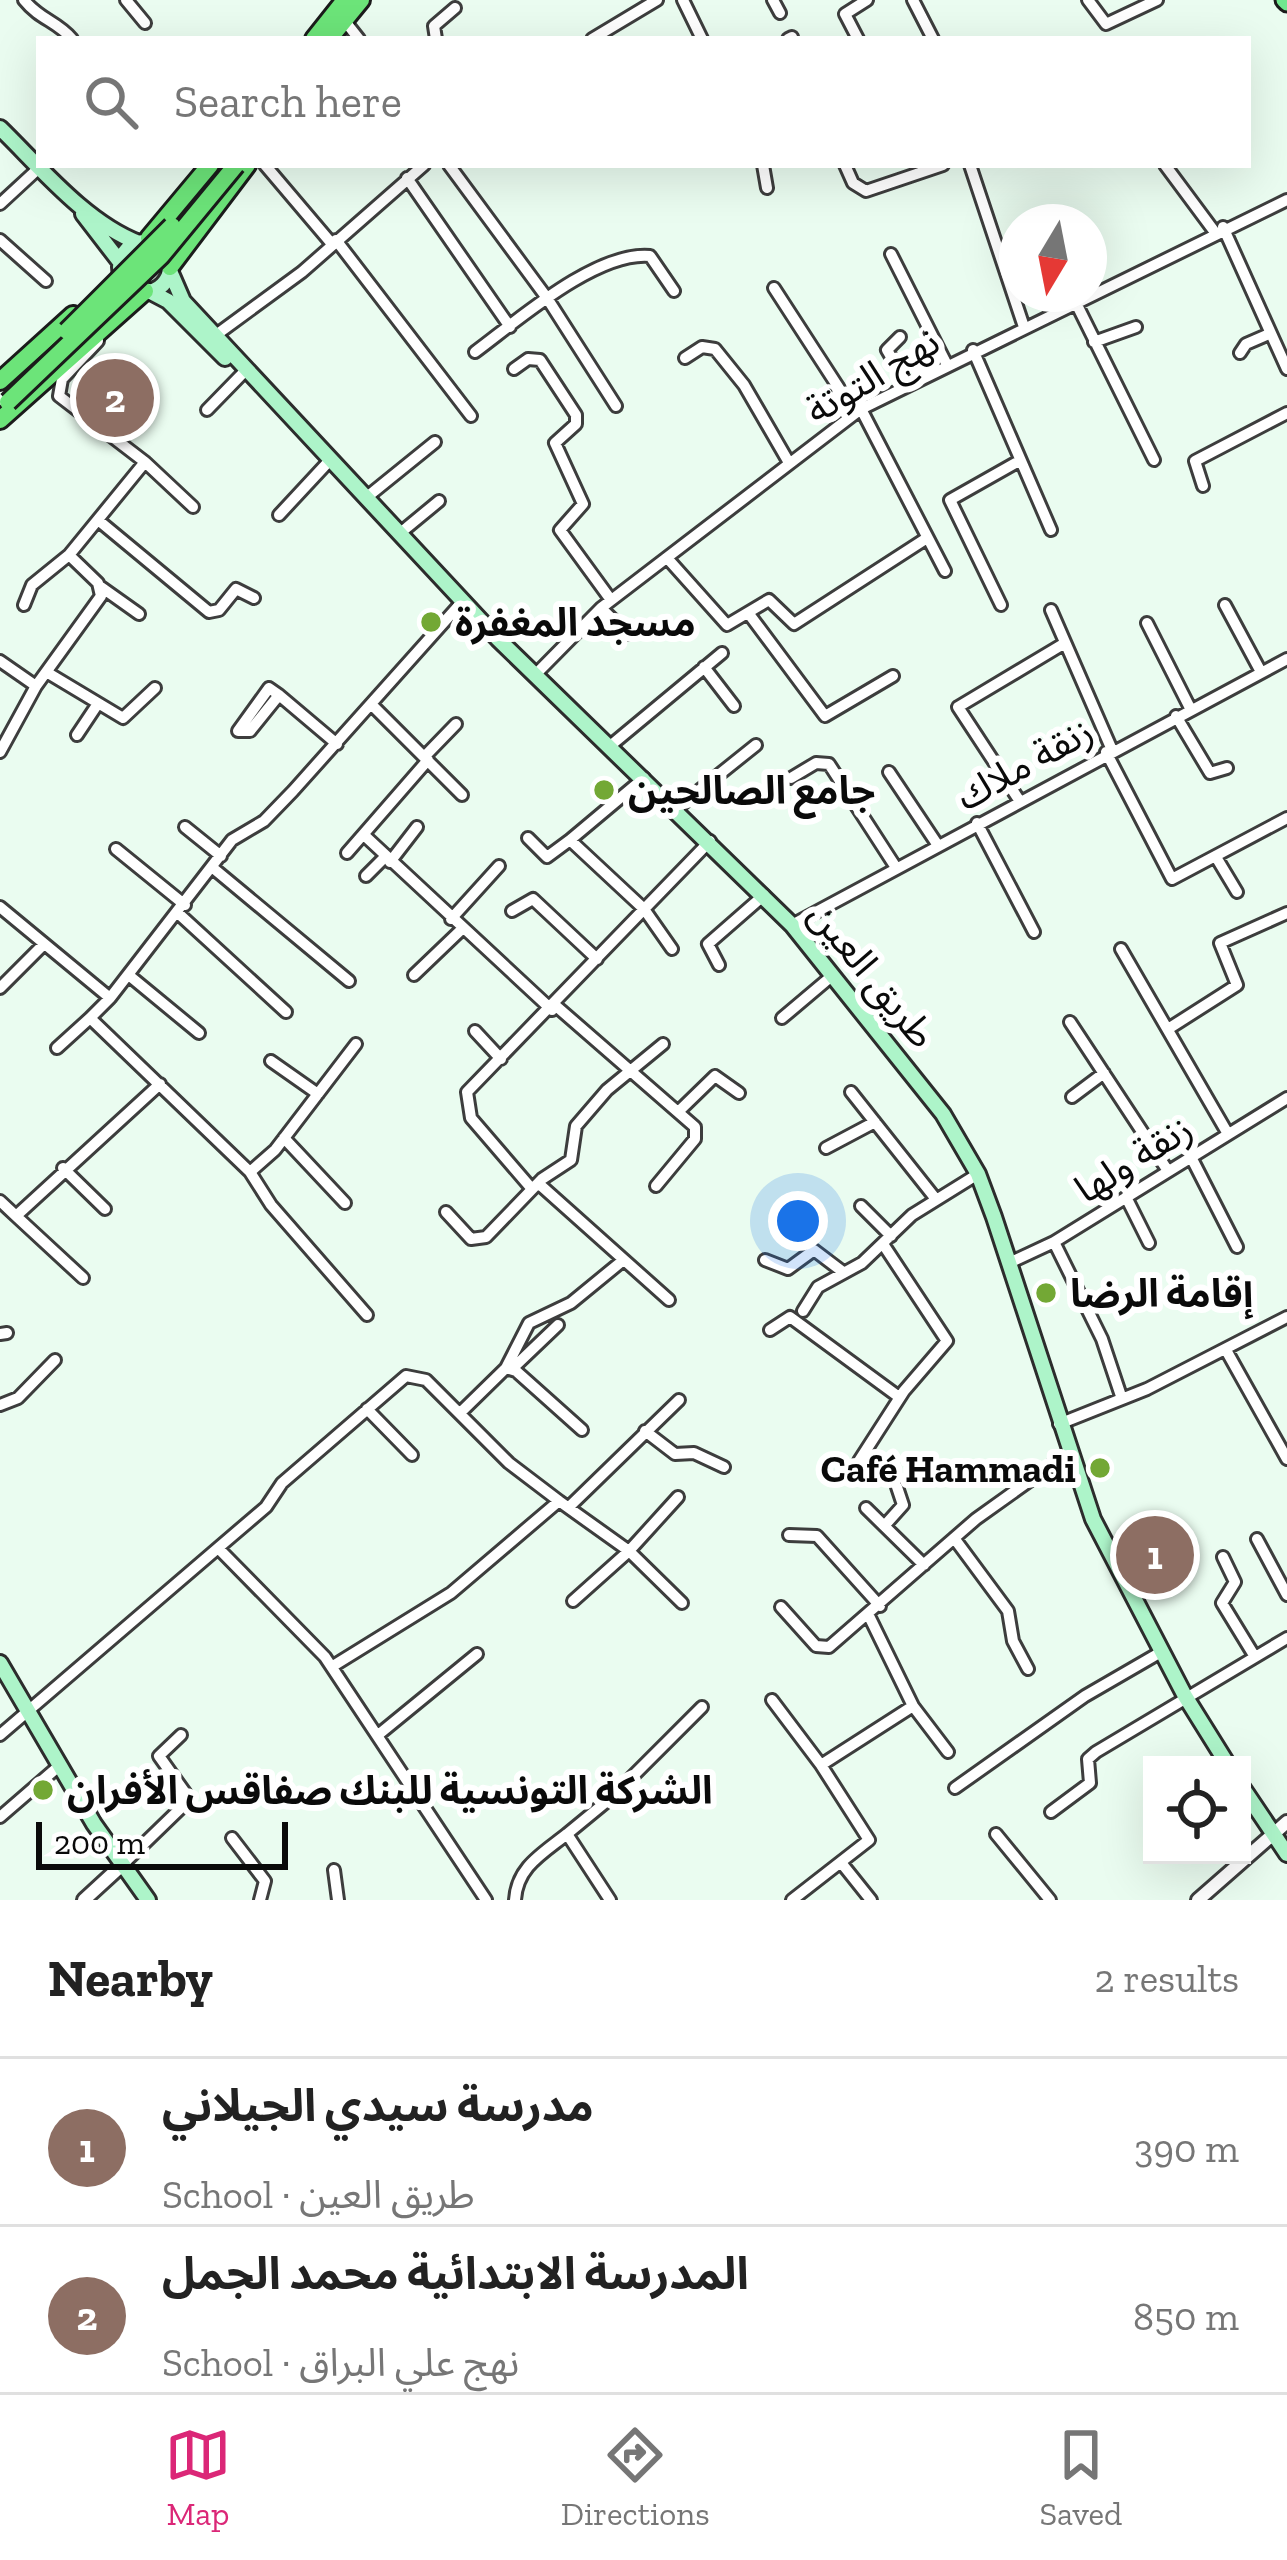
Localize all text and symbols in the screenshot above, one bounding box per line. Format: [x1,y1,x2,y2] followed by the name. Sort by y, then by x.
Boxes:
[36,36,1251,168] search box
[78,69,144,135] icon: search
[174,75,402,129] text: Search here
[999,204,1107,312] north arrow
[797,317,951,439] street label: نهج التوتة
[76,353,154,443] pin: 2
[455,599,696,646] place label: مسجد المغفرة
[418,609,444,635] marker: مسجد المغفرة
[948,707,1101,820] street label: زنقة ملاك
[628,767,875,819] place label: جامع الصالحين
[591,777,617,803] marker: جامع الصالحين
[798,891,946,1058] street label: طريق العين
[1066,1104,1201,1213] street label: زنقة ولها
[768,1191,828,1251] your location
[1070,1270,1254,1320] place label: إقامة الرضا
[1033,1280,1059,1306] marker: إقامة الرضا
[821,1445,1076,1492] place label: Café Hammadi
[1087,1455,1113,1481] marker: Café Hammadi
[1116,1510,1194,1600] pin: 1
[1143,1756,1251,1864] map controls
[1143,1756,1251,1864] button: locate
[67,1767,713,1814] place label: الشركة التونسية للبنك صفاقس الأفران
[30,1777,56,1803] marker: الشركة التونسية للبنك صفاقس الأفران
[36,1816,288,1869] scale bar
[54,1823,145,1862] text: 200 m
[48,1948,213,2009] text: Nearby
[1094,1955,1239,2002] text: 2 results
[162,2079,594,2133] text: مدرسة سيدي الجيلاني
[79,2125,95,2172] text: 1
[1134,2125,1239,2172] text: 390 m
[162,2171,475,2218] text: School · طريق العين
[162,2247,749,2301] text: المدرسة الابتدائية محمد الجمل
[77,2293,97,2340] text: 2
[1133,2293,1239,2340] text: 850 m
[162,2339,519,2386] text: School · نهج علي البراق
[165,2422,231,2533] tab: Map
[561,2422,710,2533] tab: Directions
[1039,2422,1122,2533] tab: Saved

